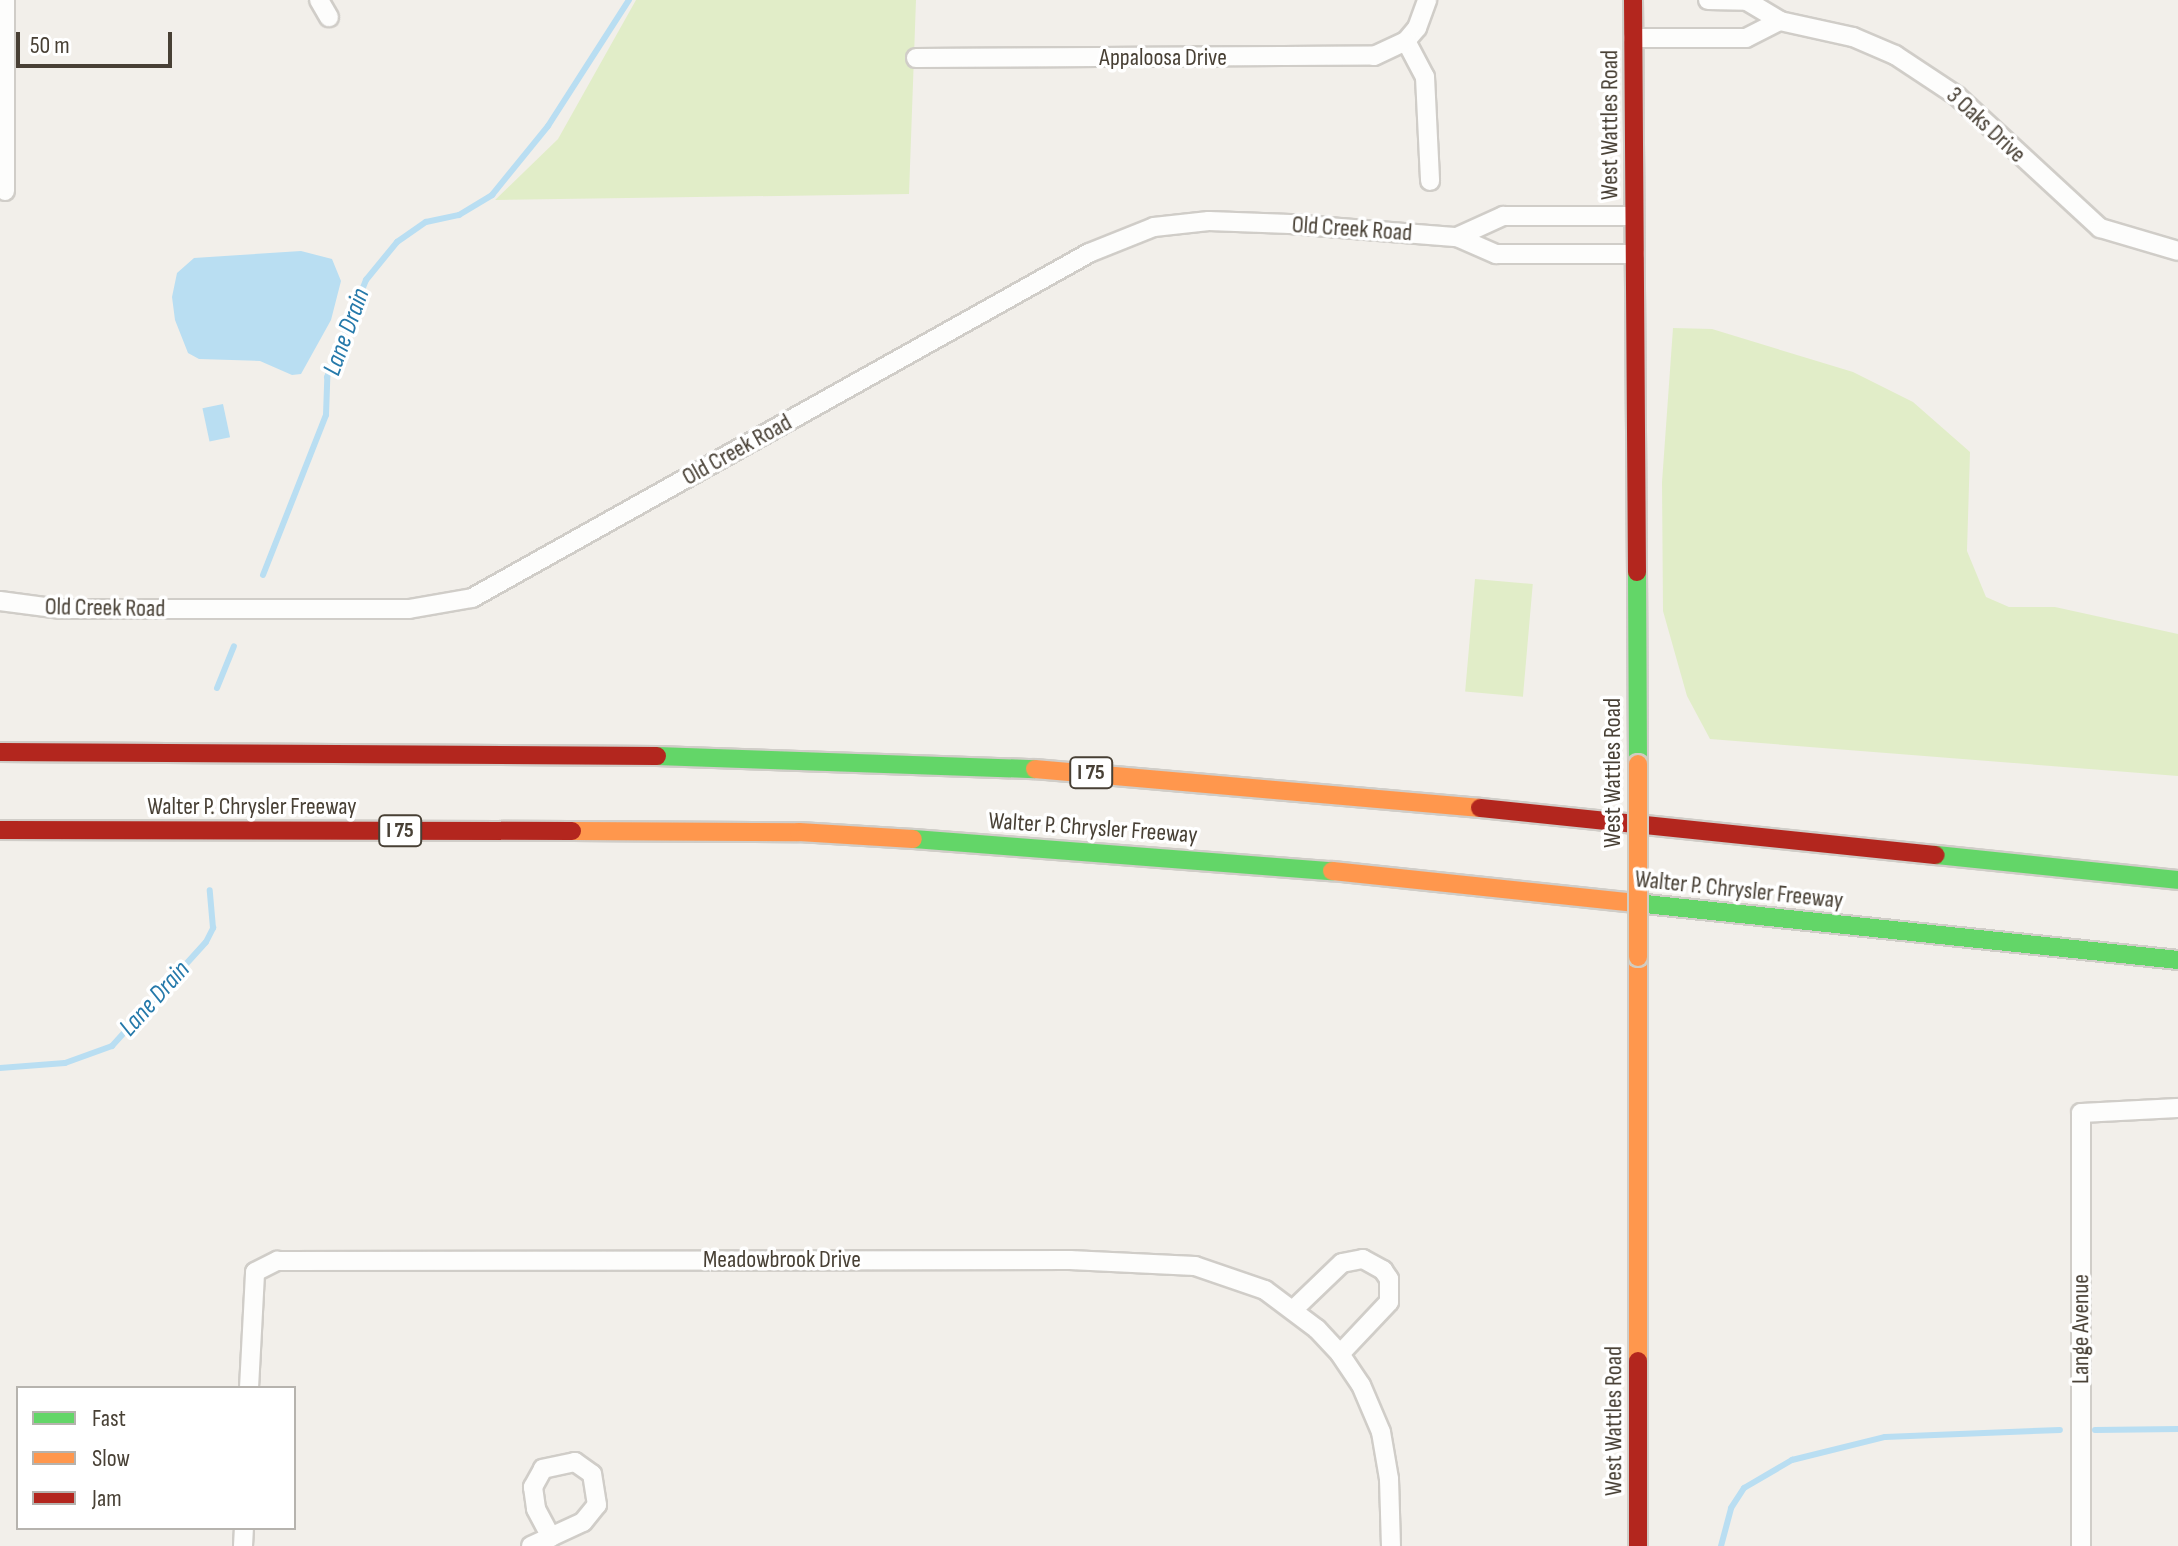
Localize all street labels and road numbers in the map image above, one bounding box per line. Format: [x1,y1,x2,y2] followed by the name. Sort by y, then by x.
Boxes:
[1099,44,1227,72] street label: Appaloosa Drive
[1596,50,1624,200] street label: West Wattles Road
[1940,81,2032,169] street label: 3 Oaks Drive
[1291,210,1413,248] street label: Old Creek Road
[677,408,797,492] street label: Old Creek Road
[45,593,165,623] street label: Old Creek Road
[1599,698,1627,848] street label: West Wattles Road
[1069,755,1113,791] road number: I 75
[147,793,357,821] street label: Walter P. Chrysler Freeway
[988,806,1198,850] street label: Walter P. Chrysler Freeway
[378,813,422,849] road number: I 75
[1633,865,1845,915] street label: Walter P. Chrysler Freeway
[703,1246,861,1274] street label: Meadowbrook Drive
[2067,1274,2095,1384] street label: Lange Avenue
[1600,1346,1628,1496] street label: West Wattles Road

